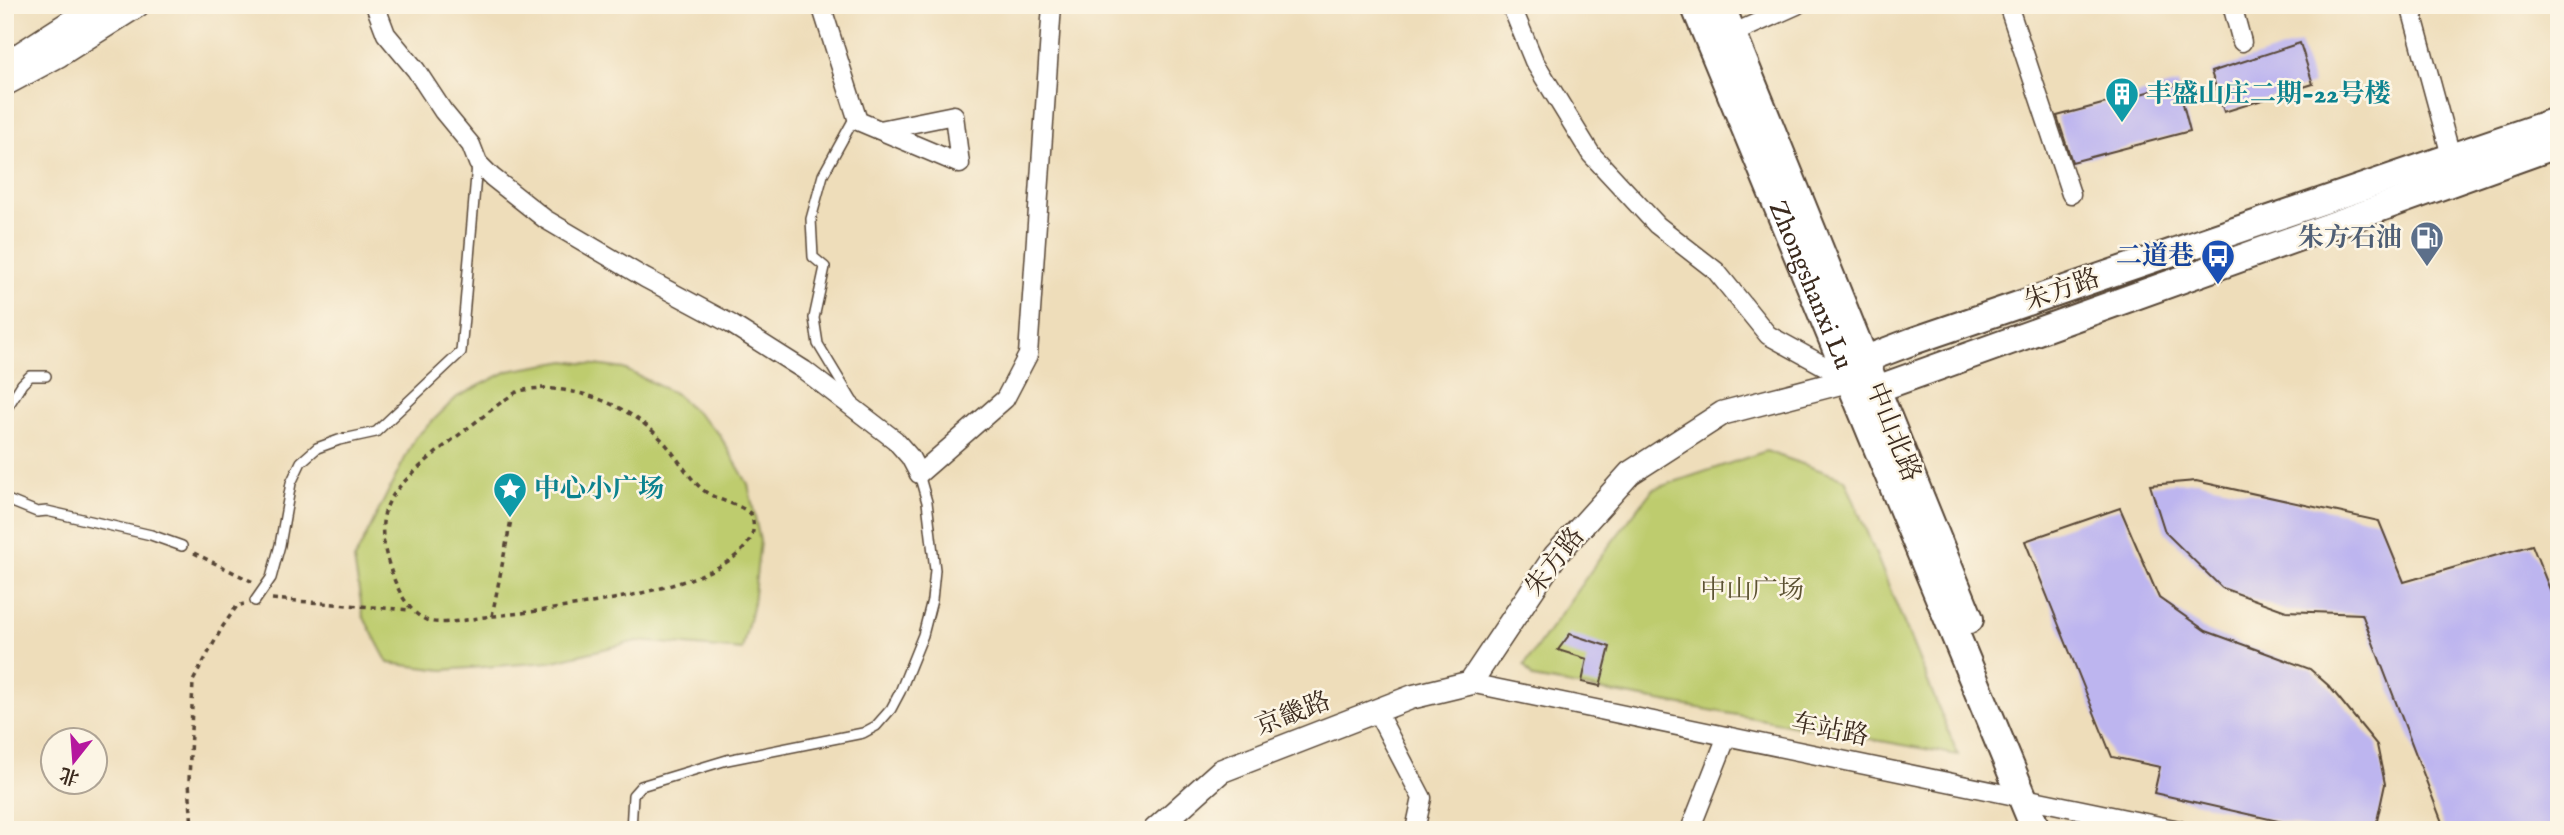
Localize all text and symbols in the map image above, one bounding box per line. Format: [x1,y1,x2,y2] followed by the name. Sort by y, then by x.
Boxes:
[2103,75,2141,124] building icon: 丰盛山庄二期-22号楼
[2146,78,2390,111] place label: 丰盛山庄二期-22号楼
[1761,196,1860,374] street label: Zhongshanxi Lu
[2408,219,2446,268] fuel station icon: 朱方石油
[2298,222,2402,255] place label: 朱方石油
[2199,237,2237,286] bus stop icon: 二道巷
[2116,240,2194,273] place label: 二道巷
[2020,262,2104,318] street label: 朱方路
[1858,378,1928,486] street label: 中山北路
[491,470,529,519] place icon: 中心小广场
[534,473,664,506] place label: 中心小广场
[1518,521,1592,603] street label: 朱方路
[1700,574,1804,607] park label: 中山广场
[1251,685,1335,743] street label: 京畿路
[1789,706,1871,754] street label: 车站路
[38,726,108,796] north arrow
[57,761,82,790] text: 北

